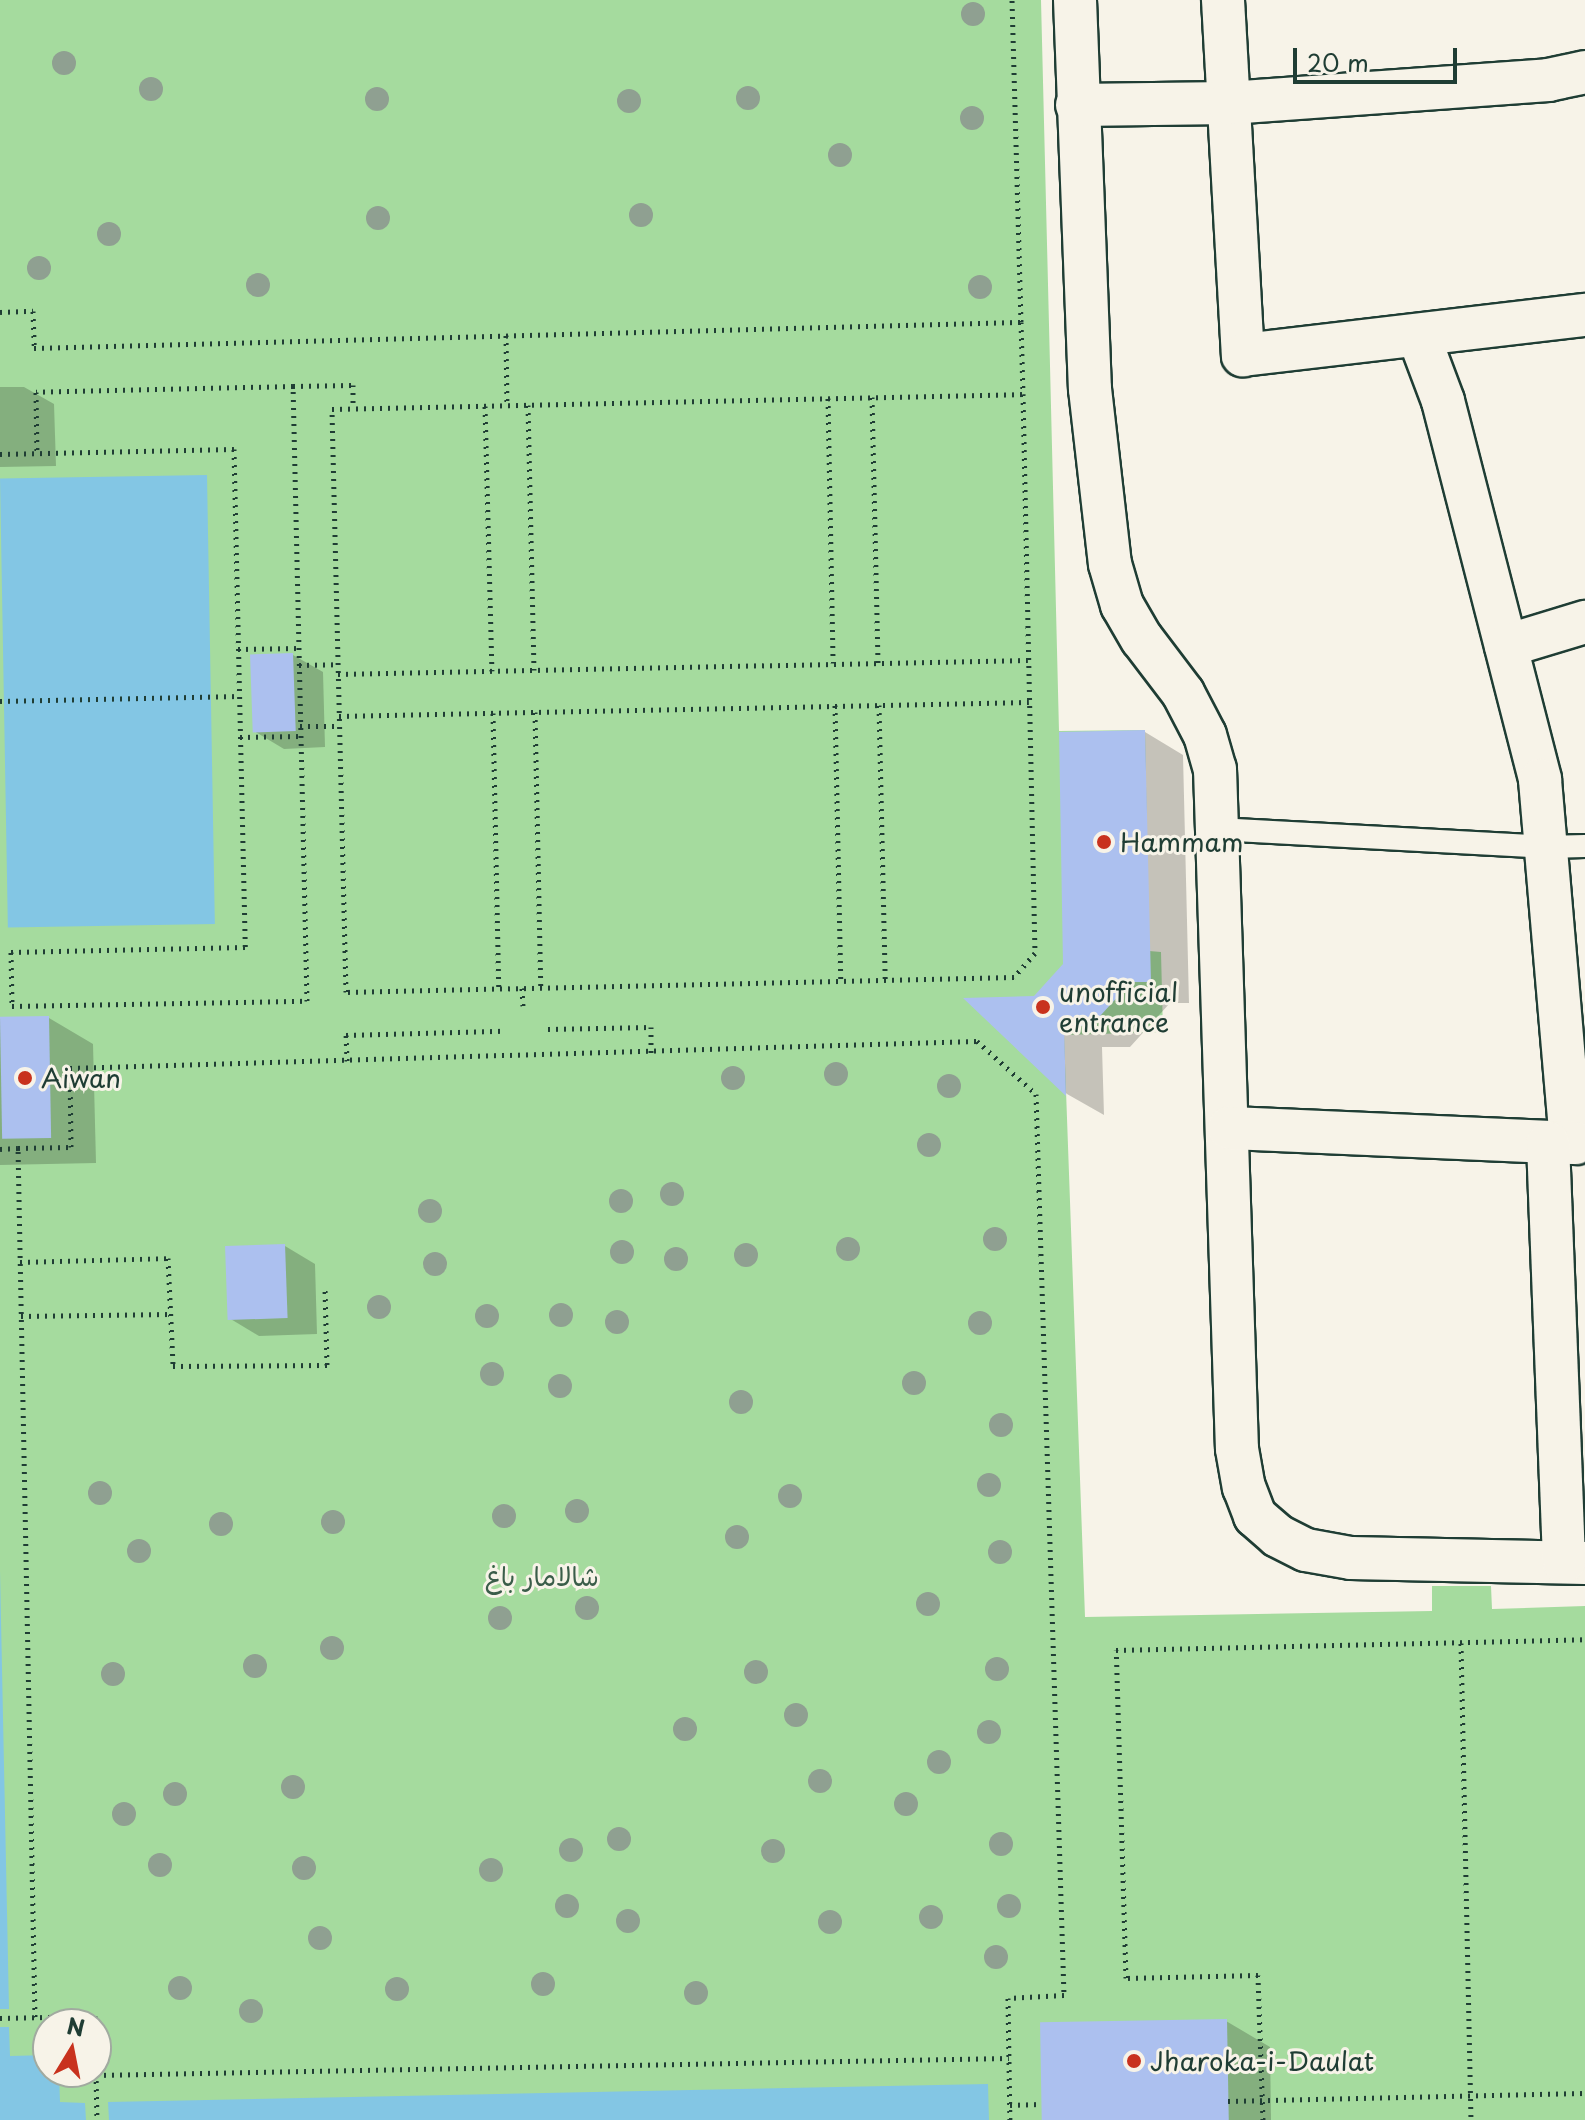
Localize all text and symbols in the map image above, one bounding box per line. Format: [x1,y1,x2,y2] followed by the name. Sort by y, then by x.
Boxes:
[1297,32,1461,82] scale bar
[1307,44,1369,80] text: 20 m
[1120,826,1243,858] place label: Hammam
[1095,833,1113,851] marker: Hammam
[1059,976,1178,1038] place label: unofficial entrance
[1034,998,1052,1016] marker: unofficial entrance
[41,1062,121,1094] place label: Aiwan
[16,1069,34,1087] marker: Aiwan
[485,1560,599,1592] park label: شالامار باغ
[32,2008,112,2088] north arrow
[64,2008,87,2044] text: N
[1150,2045,1374,2077] place label: Jharoka-i-Daulat
[1125,2052,1143,2070] marker: Jharoka-i-Daulat

